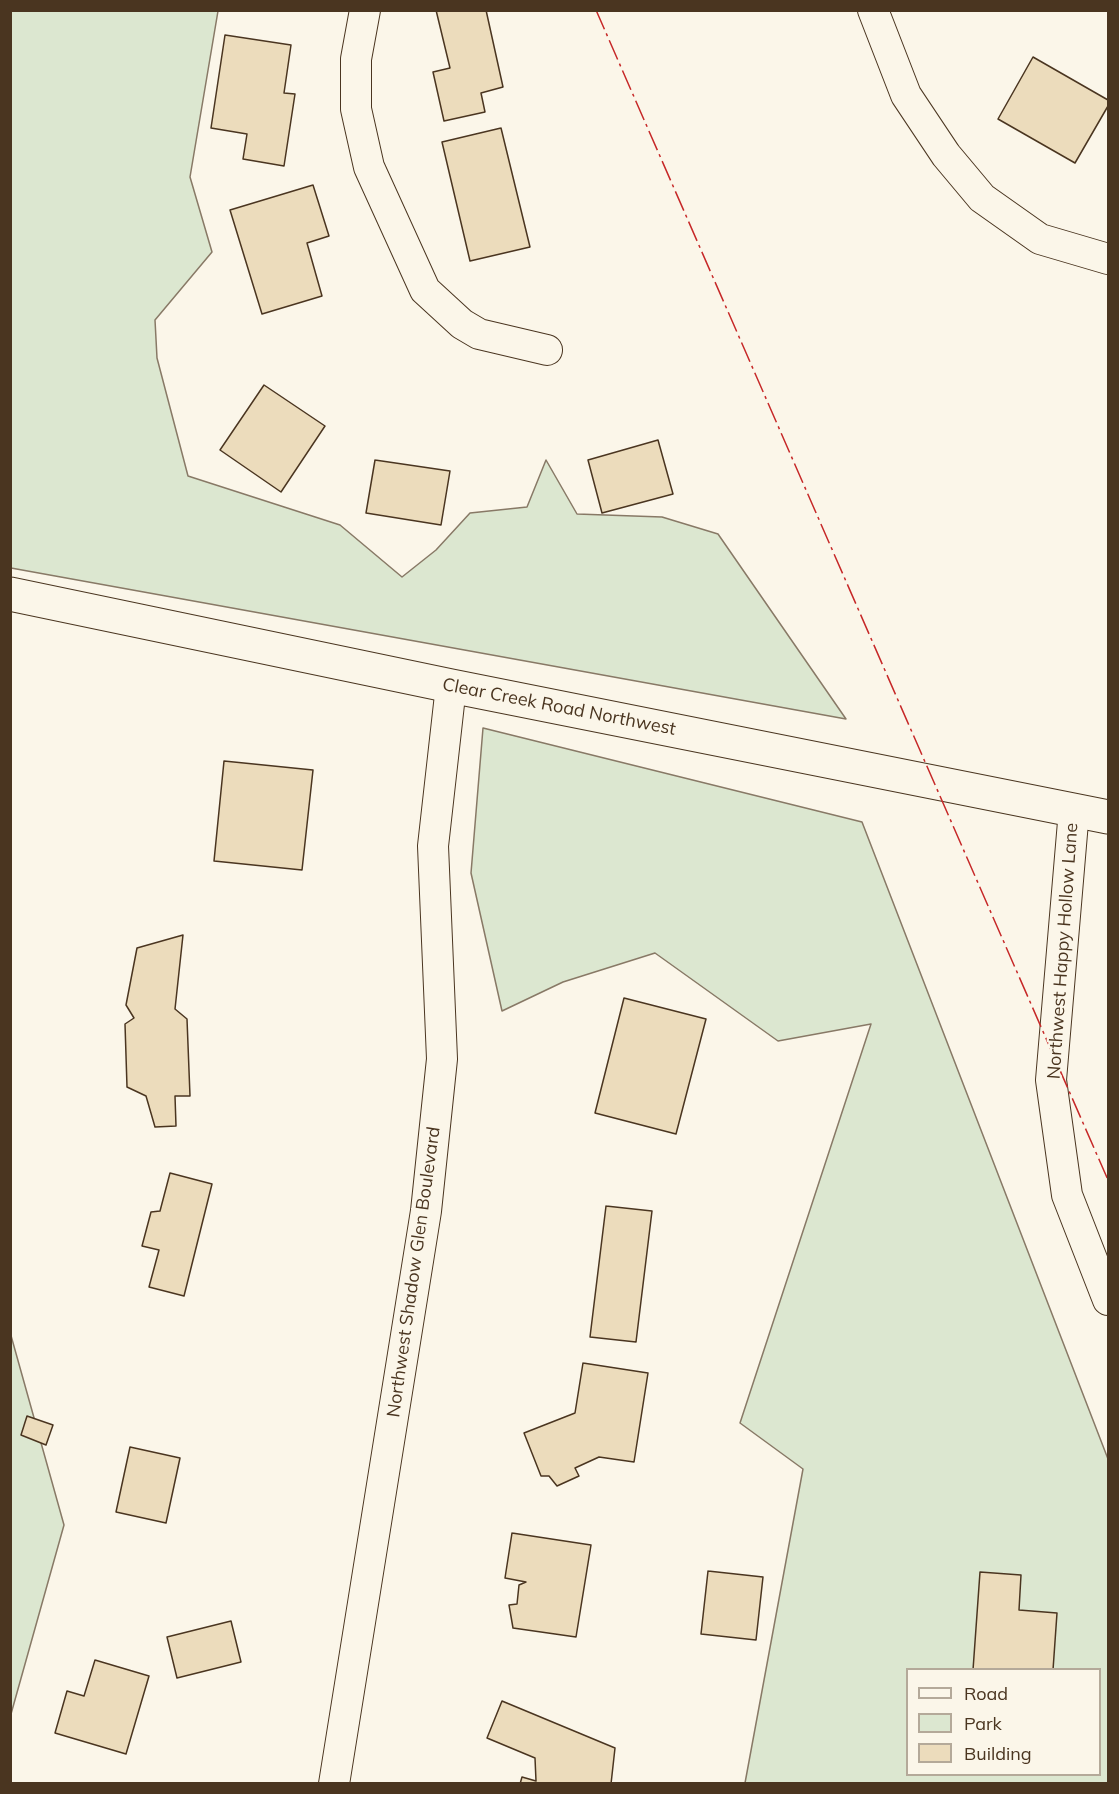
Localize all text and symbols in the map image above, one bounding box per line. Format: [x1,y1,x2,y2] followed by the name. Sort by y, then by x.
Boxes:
[440,674,678,740] street label: Clear Creek Road Northwest
[1043,822,1083,1080] street label: Northwest Happy Hollow Lane
[383,1125,445,1419] street label: Northwest Shadow Glen Boulevard
[906,1668,1101,1776] legend
[964,1682,1008,1705] text: Road
[964,1712,1002,1735] text: Park
[964,1742,1032,1765] text: Building

